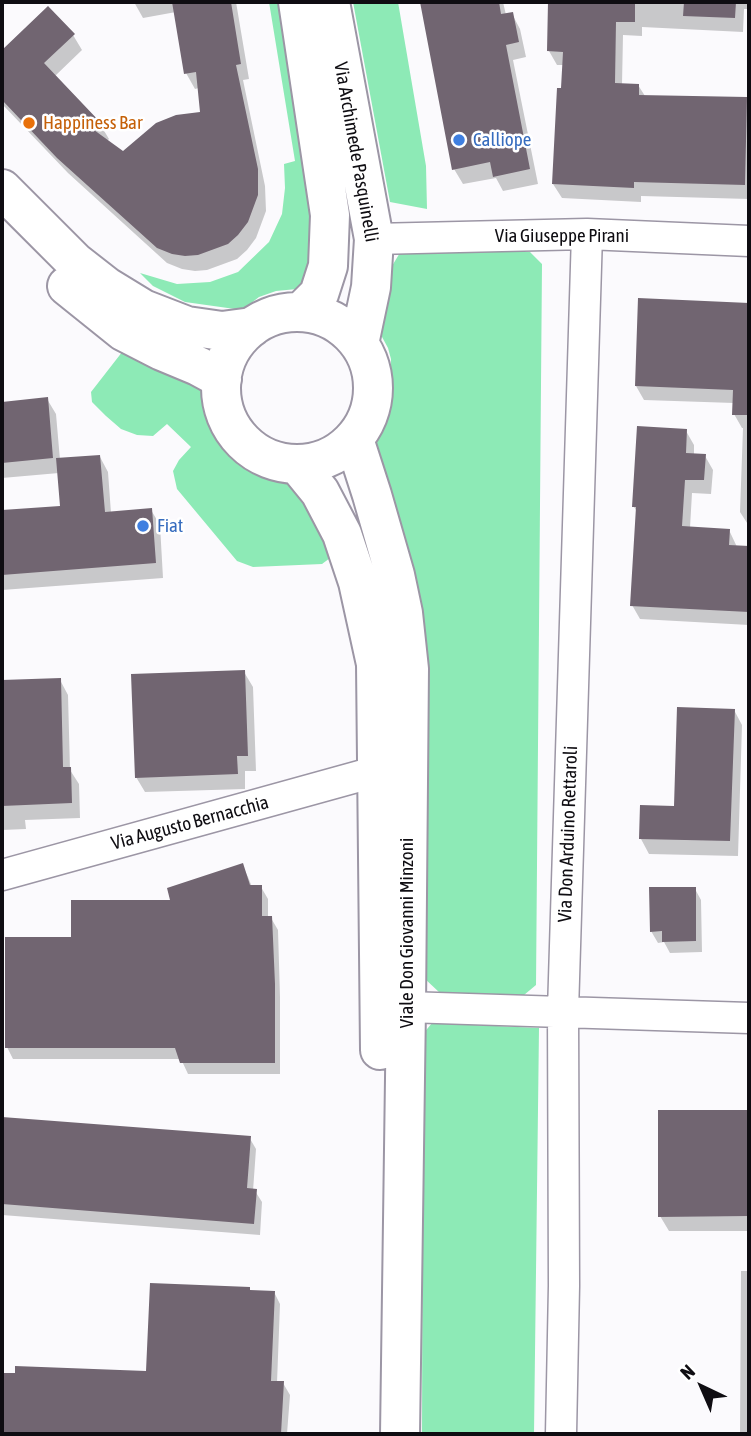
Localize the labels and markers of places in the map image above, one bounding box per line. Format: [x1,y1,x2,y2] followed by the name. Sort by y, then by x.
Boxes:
[43,112,143,134] place label: Happiness Bar
[21,115,37,131] marker: Happiness Bar
[473,129,531,151] place label: Calliope
[451,132,467,148] marker: Calliope
[157,515,183,537] place label: Fiat
[135,518,151,534] marker: Fiat

